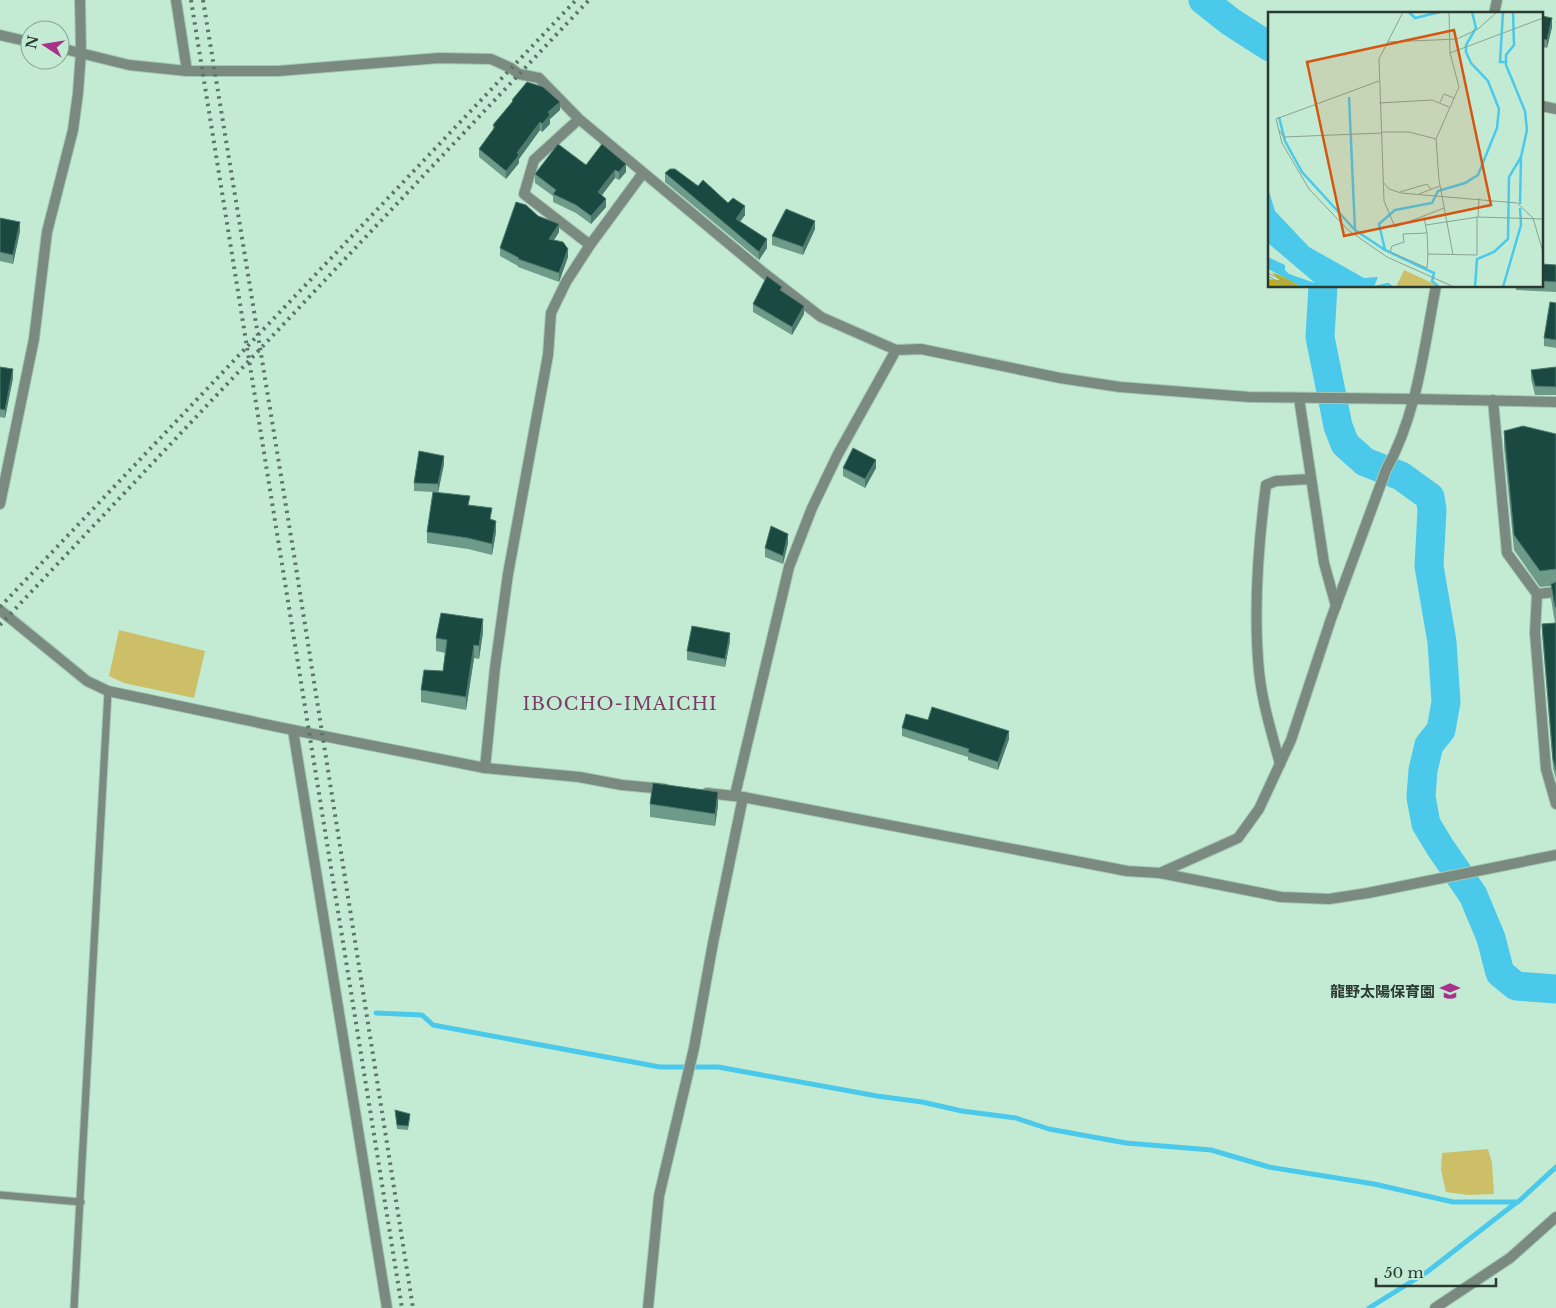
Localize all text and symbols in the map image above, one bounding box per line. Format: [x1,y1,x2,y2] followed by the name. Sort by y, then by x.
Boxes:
[1268,12,1544,288] inset map
[20,20,70,70] north arrow
[22,34,42,51] text: N
[522,693,718,715] district label: IBOCHO-IMAICHI
[1439,980,1461,1002] school or university icon: 龍野太陽保育園
[1330,982,1435,1001] place label: 龍野太陽保育園
[1376,1256,1496,1288] scale bar
[1384,1263,1424,1282] text: 50 m

